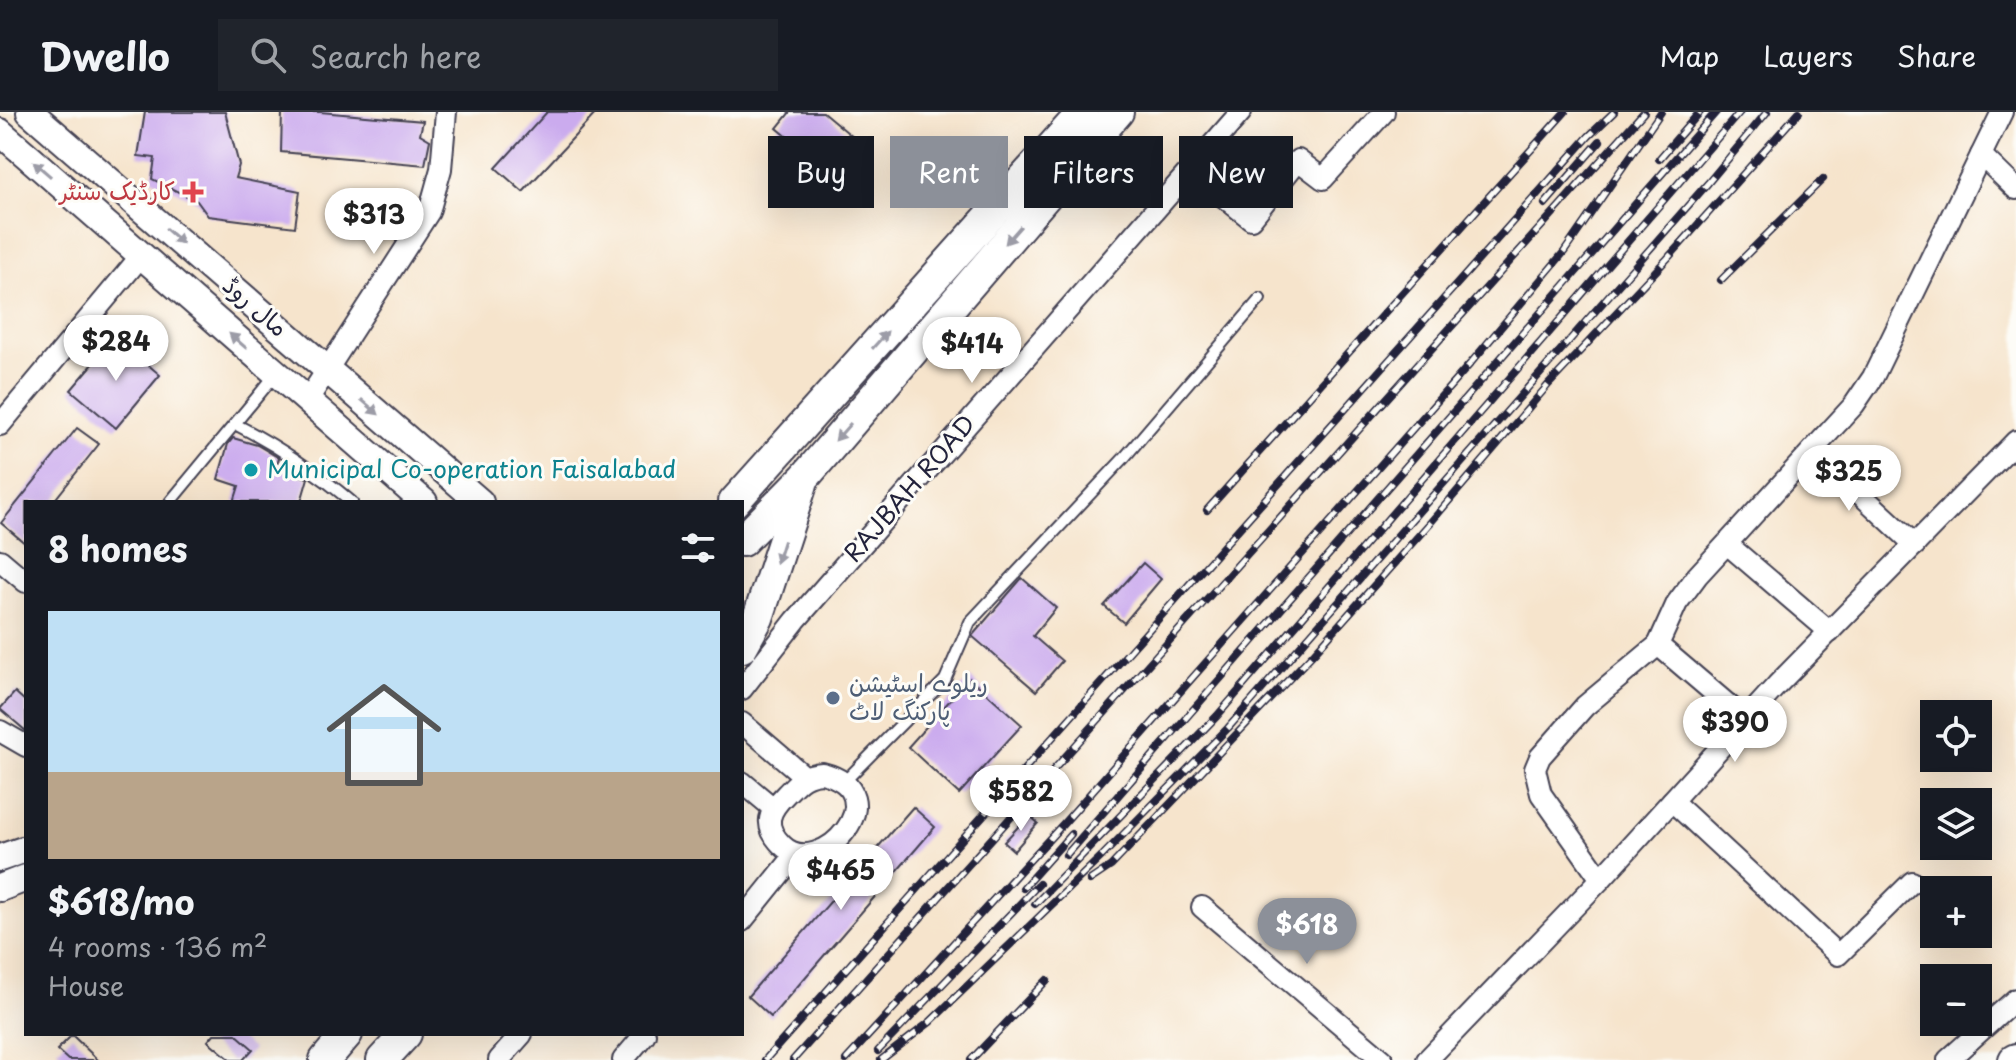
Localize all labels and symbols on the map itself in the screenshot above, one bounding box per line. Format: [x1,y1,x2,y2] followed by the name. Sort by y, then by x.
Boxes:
[33,161,52,179] one-way arrow
[58,172,175,208] place label: کارڈیک سنٹر
[182,181,204,203] marker: کارڈیک سنٹر
[327,188,421,256] pin: $313
[1005,224,1022,244] one-way arrow
[164,227,183,245] one-way arrow
[216,267,297,344] street label: مال روڈ
[69,315,163,383] pin: $284
[925,317,1019,385] pin: $414
[871,331,889,350] one-way arrow
[228,333,248,350] one-way arrow
[361,397,380,415] one-way arrow
[834,406,983,569] street label: RAJBAH ROAD
[835,422,852,442] one-way arrow
[1802,445,1896,513] pin: $325
[267,450,676,486] place label: Municipal Co-operation Faisalabad
[242,461,260,479] marker: Municipal Co-operation Faisalabad
[773,541,785,565] one-way arrow
[849,664,988,728] place label: ریلوے اسٹیشن پارکنگ لاٹ
[824,689,842,707] marker: ریلوے اسٹیشن پارکنگ لاٹ
[1688,696,1782,764] pin: $390
[974,765,1068,833] pin: $582
[794,844,888,912] pin: $465
[1260,898,1354,966] pin: $618

